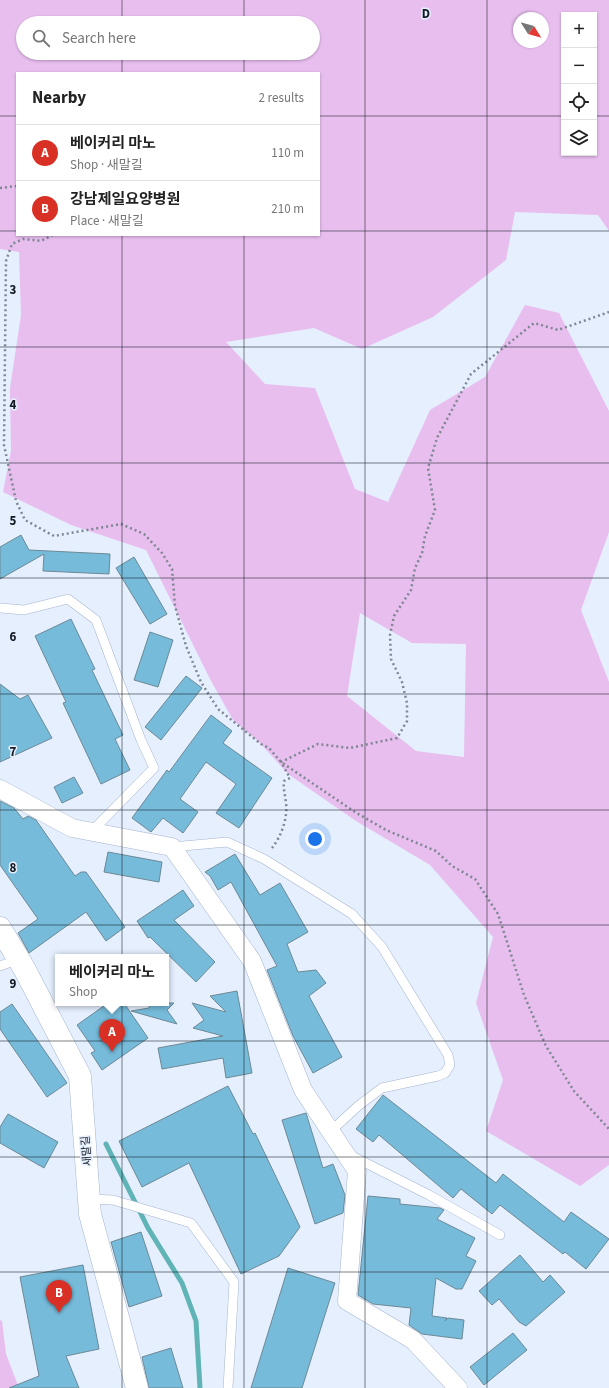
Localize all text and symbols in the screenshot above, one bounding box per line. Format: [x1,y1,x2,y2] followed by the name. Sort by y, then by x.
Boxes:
[422,5,430,23] text: D
[513,12,549,48] north arrow
[561,12,597,156] map controls
[561,12,597,48] button: +
[16,16,320,60] search box
[30,27,52,49] icon: search
[62,28,136,49] text: Search here
[561,48,597,84] button: −
[561,84,597,120] button: locate
[32,86,86,110] text: Nearby
[259,89,304,107] text: 2 results
[561,120,597,156] button: layers
[70,133,156,154] text: 베이커리 마노
[41,144,49,162] text: A
[271,144,304,162] text: 110 m
[70,156,143,174] text: Shop · 새말길
[70,189,180,210] text: 강남제일요양병원
[41,200,49,218] text: B
[271,200,304,218] text: 210 m
[70,212,144,230] text: Place · 새말길
[10,281,17,299] text: 3
[10,396,17,414] text: 4
[10,512,17,530] text: 5
[10,628,17,646] text: 6
[10,743,17,761] text: 7
[305,829,325,849] your location
[10,859,17,877] text: 8
[55,954,169,1006] popup
[69,962,155,983] text: 베이커리 마노
[10,975,17,993] text: 9
[69,983,97,1001] text: Shop
[99,1019,125,1052] pin: A
[78,1135,95,1167] street label: 새말길
[46,1280,72,1313] pin: B

